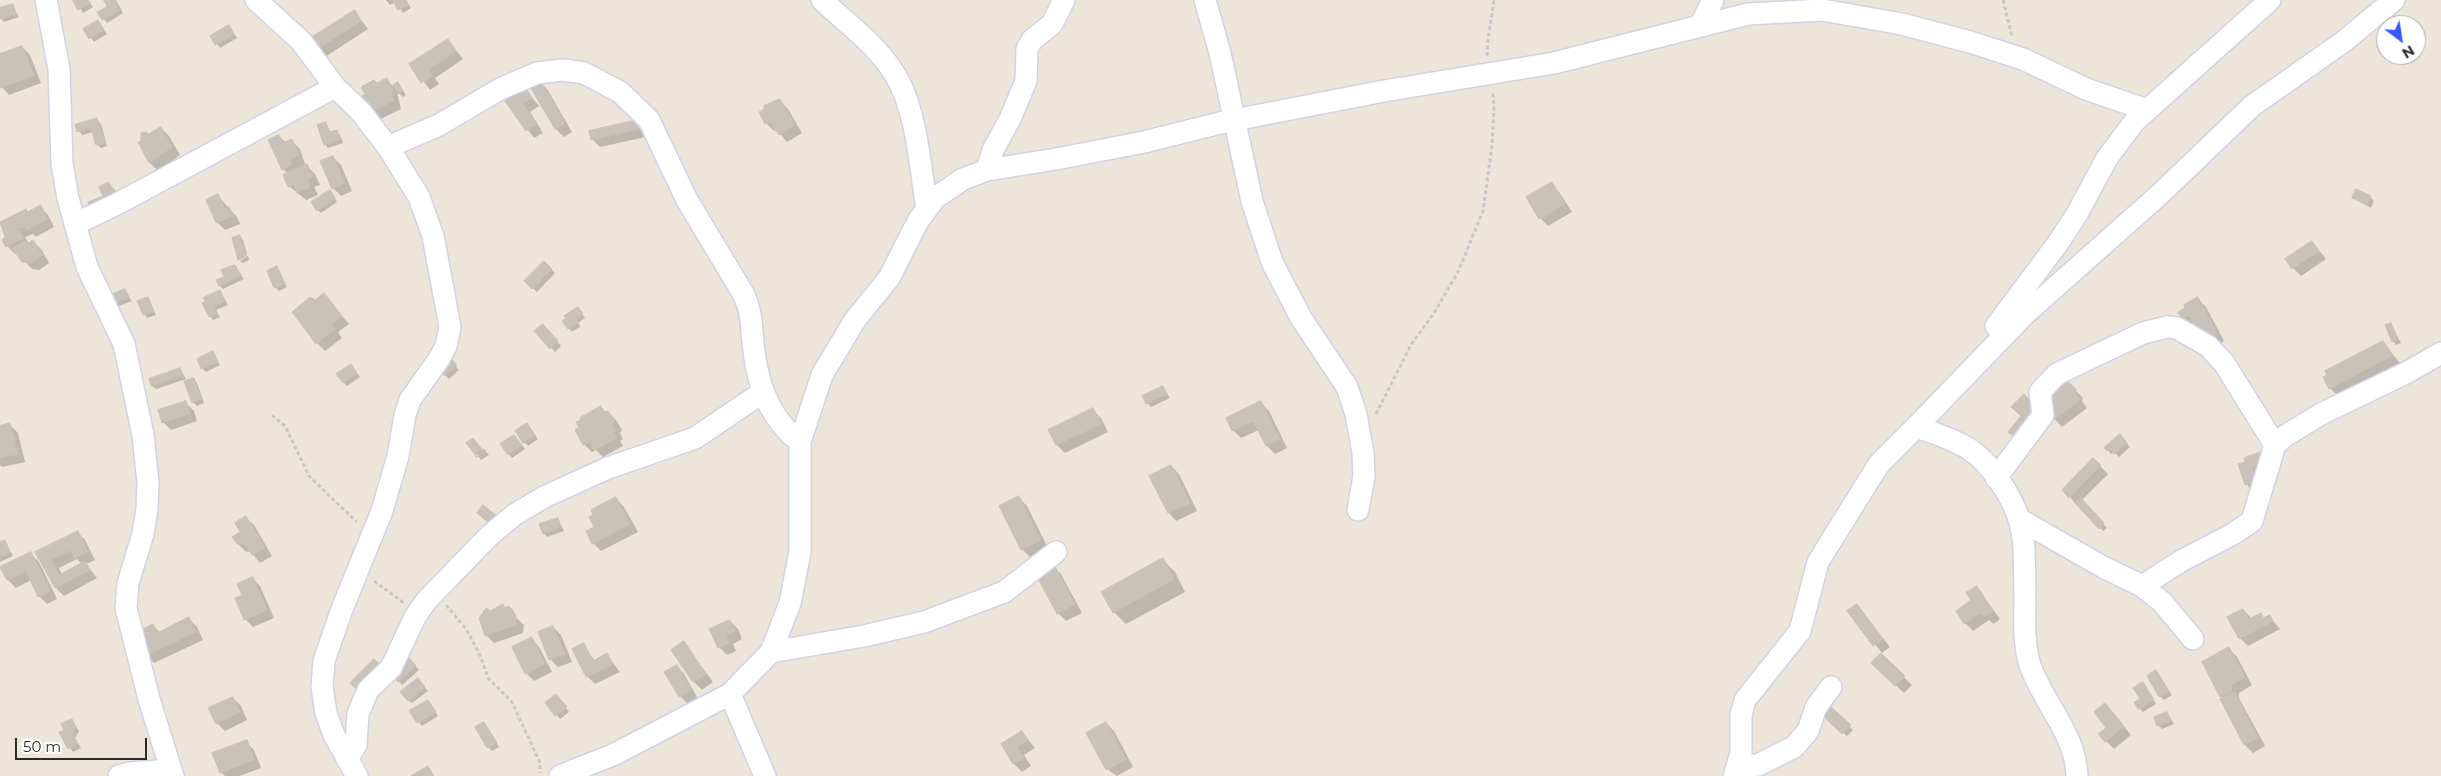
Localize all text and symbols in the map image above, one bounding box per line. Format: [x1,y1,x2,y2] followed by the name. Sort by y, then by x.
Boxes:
[2376,15,2426,65] north arrow
[2399,41,2418,63] text: N
[18,728,150,760] scale bar
[23,737,61,756] text: 50 m

